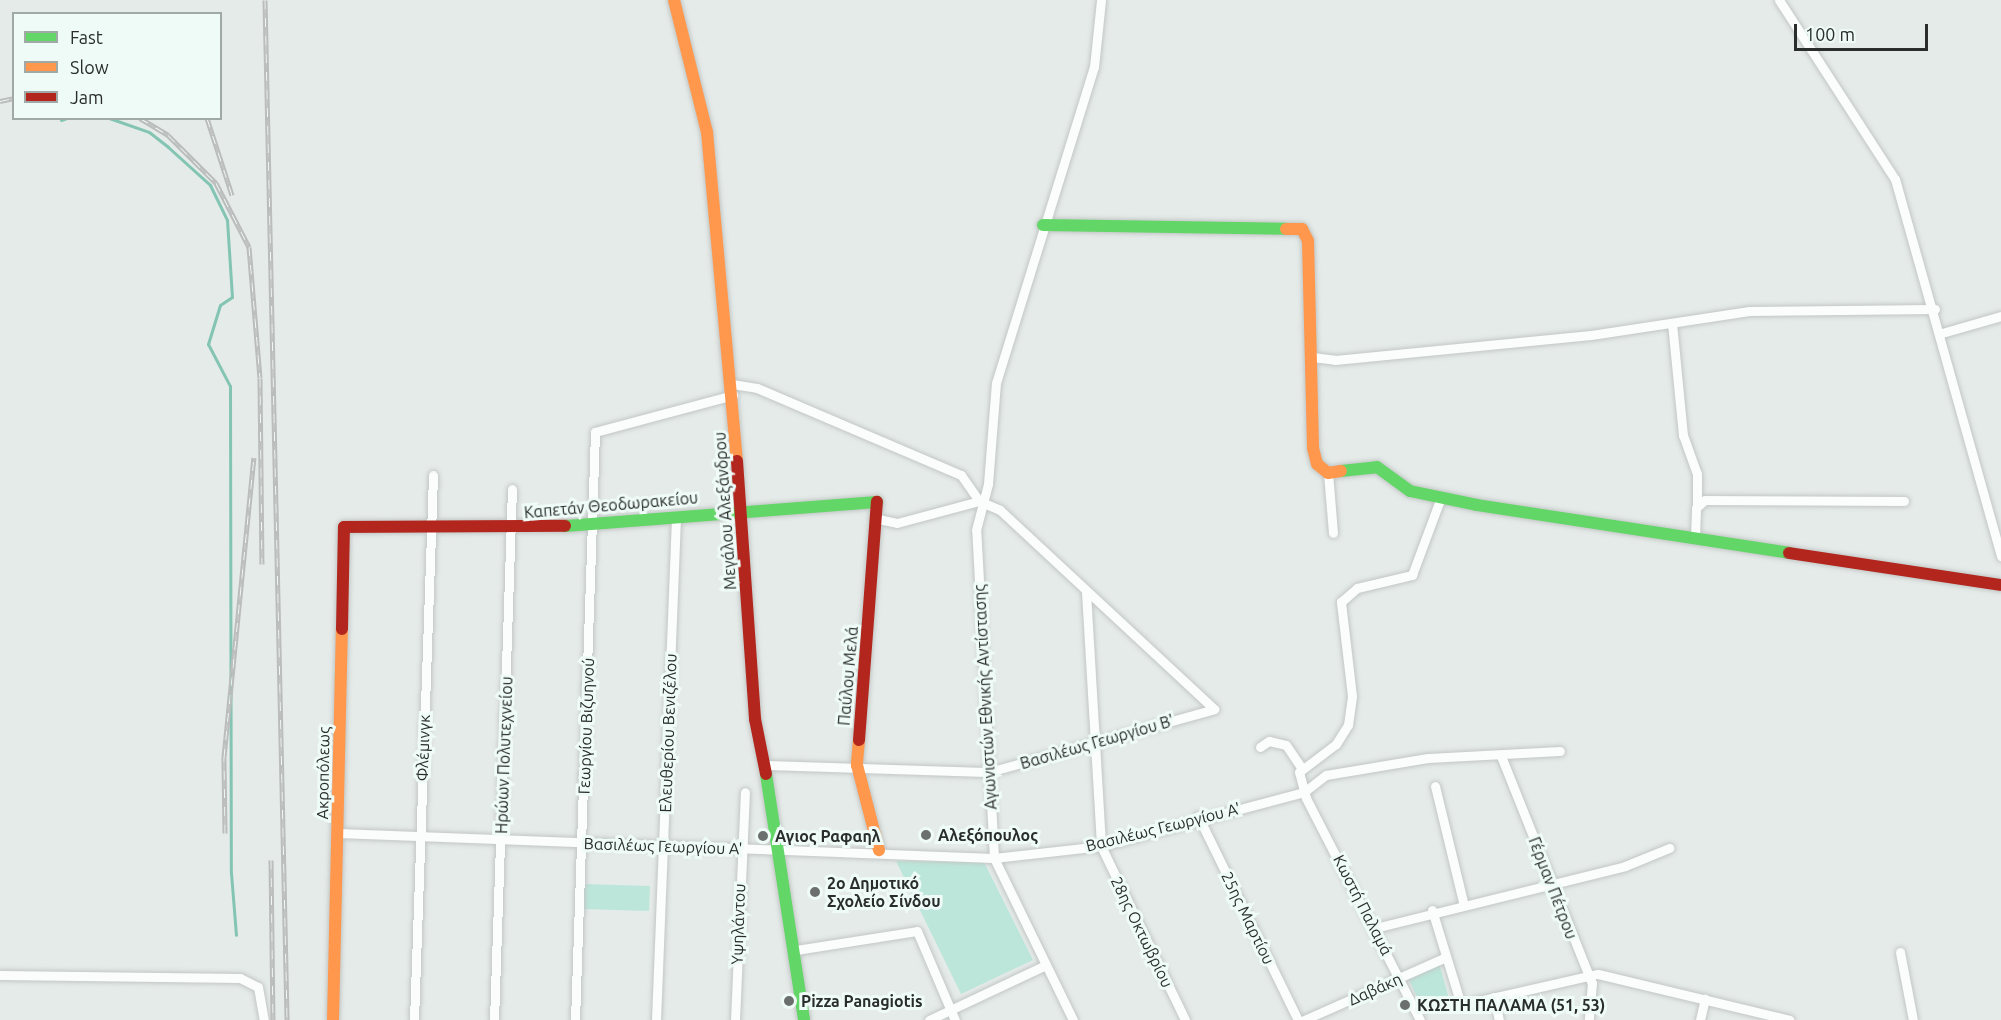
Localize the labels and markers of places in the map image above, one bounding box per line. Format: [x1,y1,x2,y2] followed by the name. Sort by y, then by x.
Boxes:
[938,825,1038,845] place label: Αλεξόπουλος
[775,826,880,846] place label: Αγιος Ραφαηλ
[919,828,933,842] marker: Αλεξόπουλος
[756,829,770,843] marker: Αγιος Ραφαηλ
[827,873,941,911] place label: 2o Δημοτικό Σχολείο Σίνδου
[808,885,822,899] marker: 2o Δημοτικό Σχολείο Σίνδου
[801,991,923,1011] place label: Pizza Panagiotis
[782,994,796,1008] marker: Pizza Panagiotis
[1417,995,1605,1015] place label: ΚΩΣΤΗ ΠΑΛΑΜΑ (51, 53)
[1398,998,1412,1012] marker: ΚΩΣΤΗ ΠΑΛΑΜΑ (51, 53)

